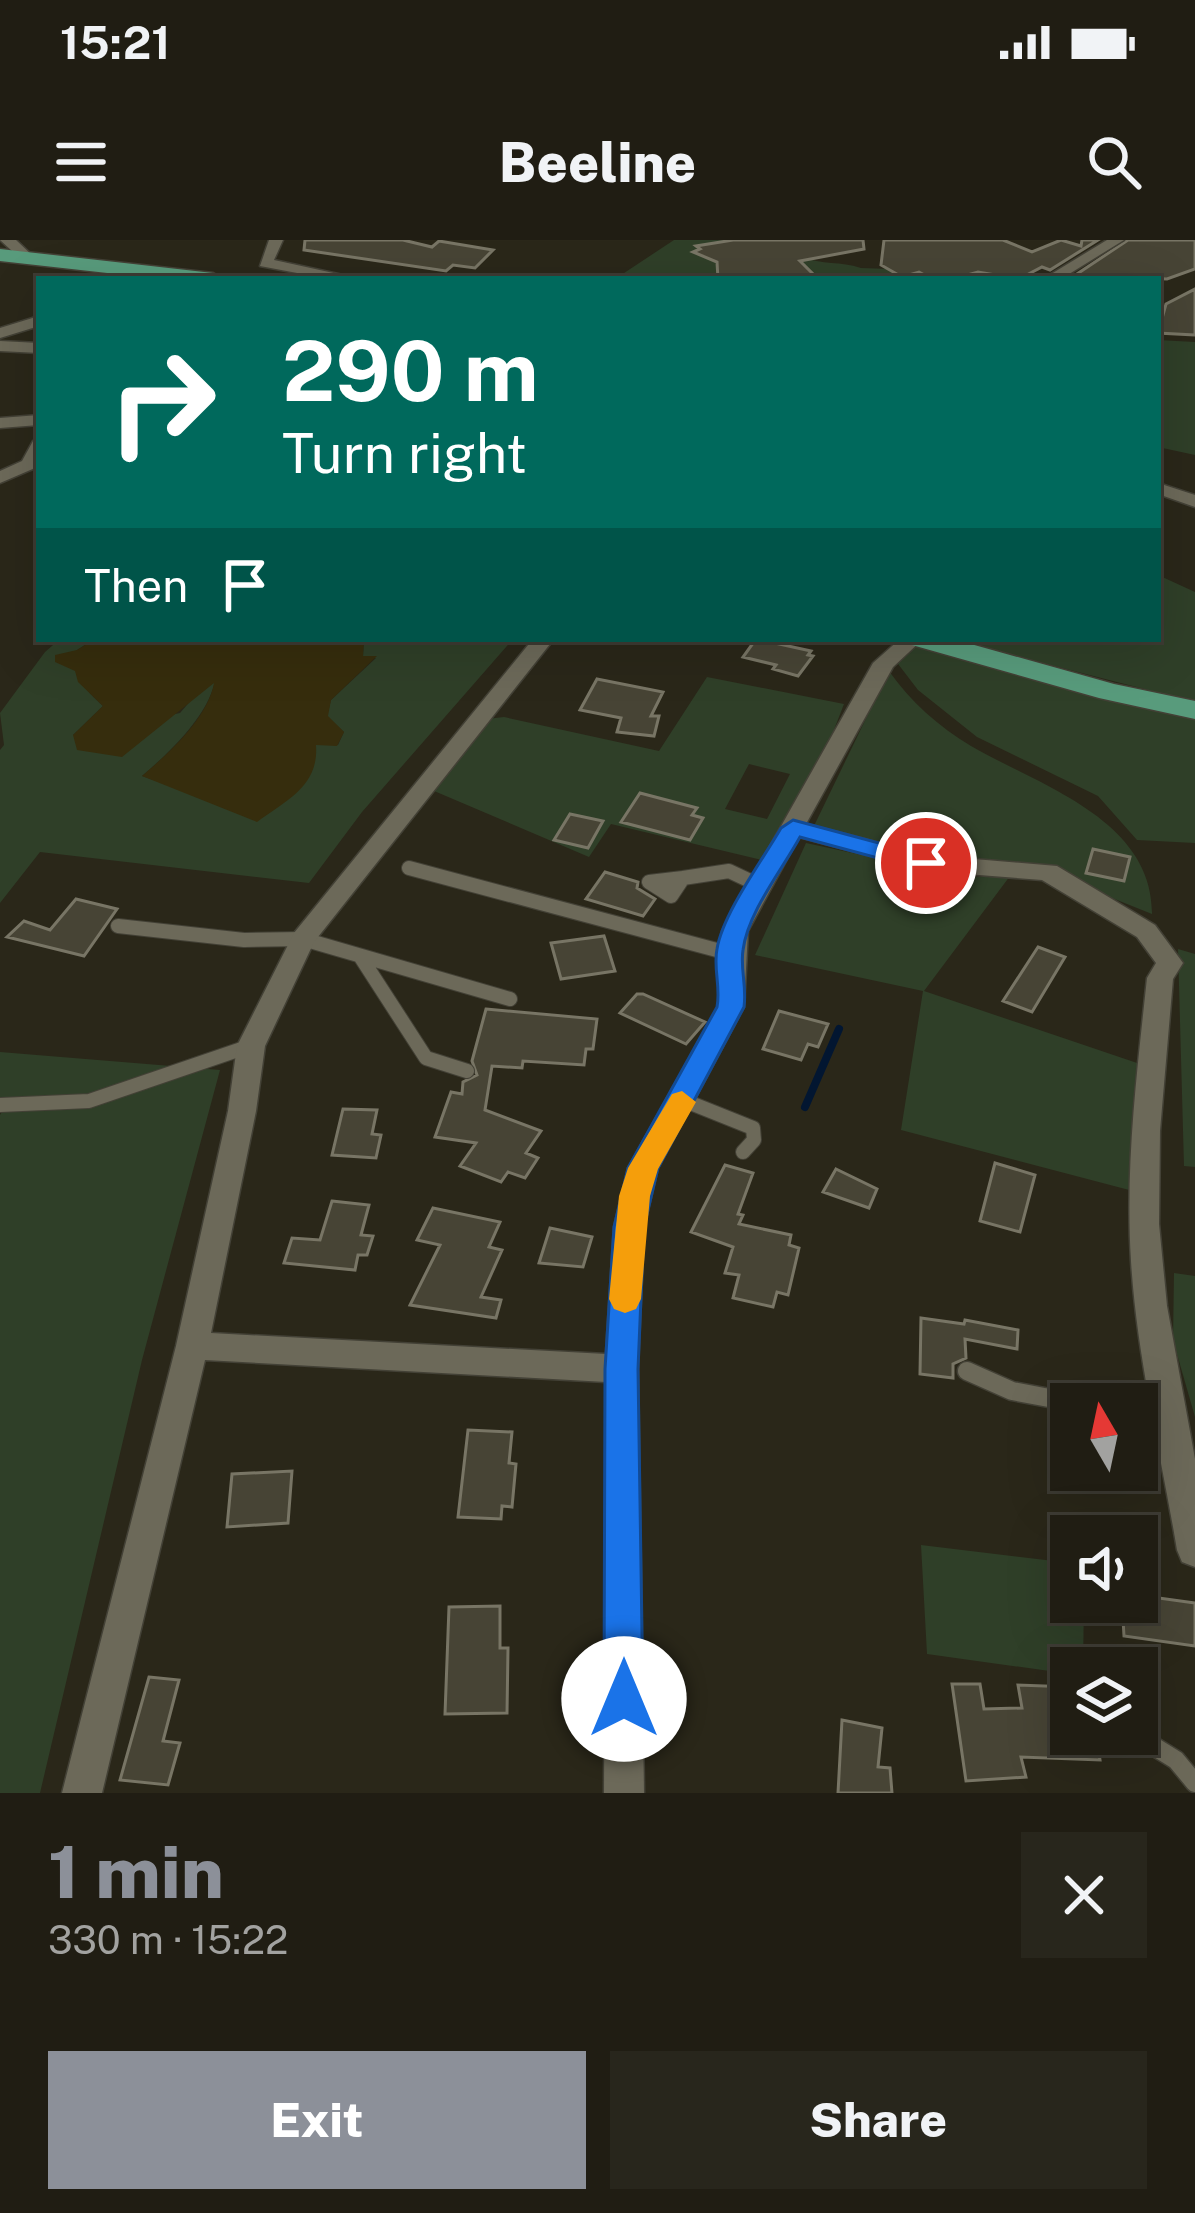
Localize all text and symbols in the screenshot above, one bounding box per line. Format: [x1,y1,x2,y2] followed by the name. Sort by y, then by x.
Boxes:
[60,16,171,69] text: 15:21
[48,129,114,195] icon: menu
[1081,129,1147,195] icon: search
[499,131,696,194] text: Beeline
[282,321,539,420] text: 290 m
[84,324,240,480] icon: right
[282,422,527,485] text: Turn right
[212,552,278,618] icon: arrive
[84,559,188,612] text: Then
[875,812,977,914] pin
[893,830,959,896] icon: arrive
[1050,1383,1158,1491] north arrow
[1050,1383,1158,1755] map controls
[1050,1515,1158,1623] button: sound
[561,1636,687,1762] position arrow
[1050,1647,1158,1755] button: layers
[48,1830,224,1914] text: 1 min
[1021,1832,1147,1958] button: close
[48,1917,288,1963] text: 330 m · 15:22
[48,2051,586,2189] button: Exit
[610,2051,1147,2189] button: Share

